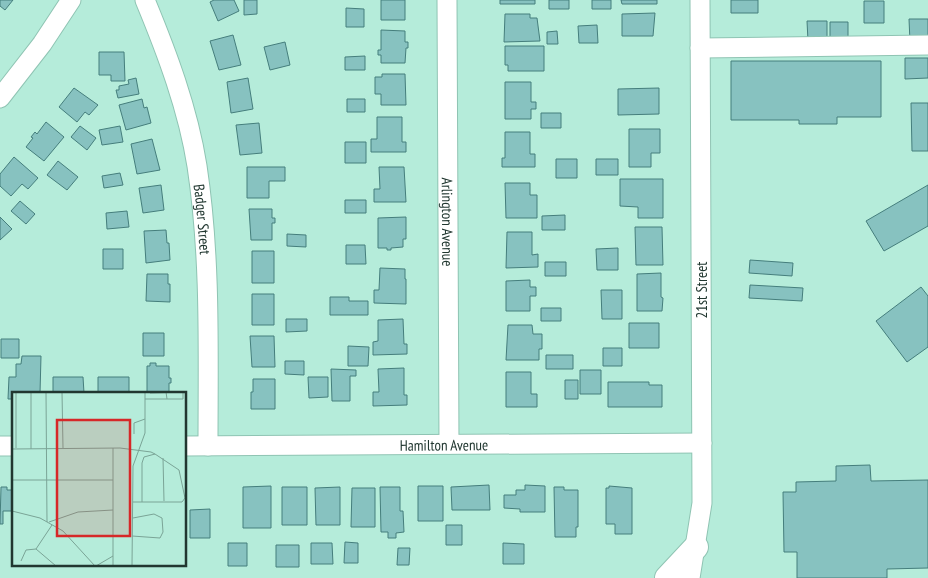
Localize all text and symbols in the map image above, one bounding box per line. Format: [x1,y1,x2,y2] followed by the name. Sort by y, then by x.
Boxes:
[438,177,458,267] street label: Arlington Avenue
[190,183,215,255] street label: Badger Street
[692,262,711,318] street label: 21st Street
[12,392,186,566] inset map
[400,435,488,454] street label: Hamilton Avenue

